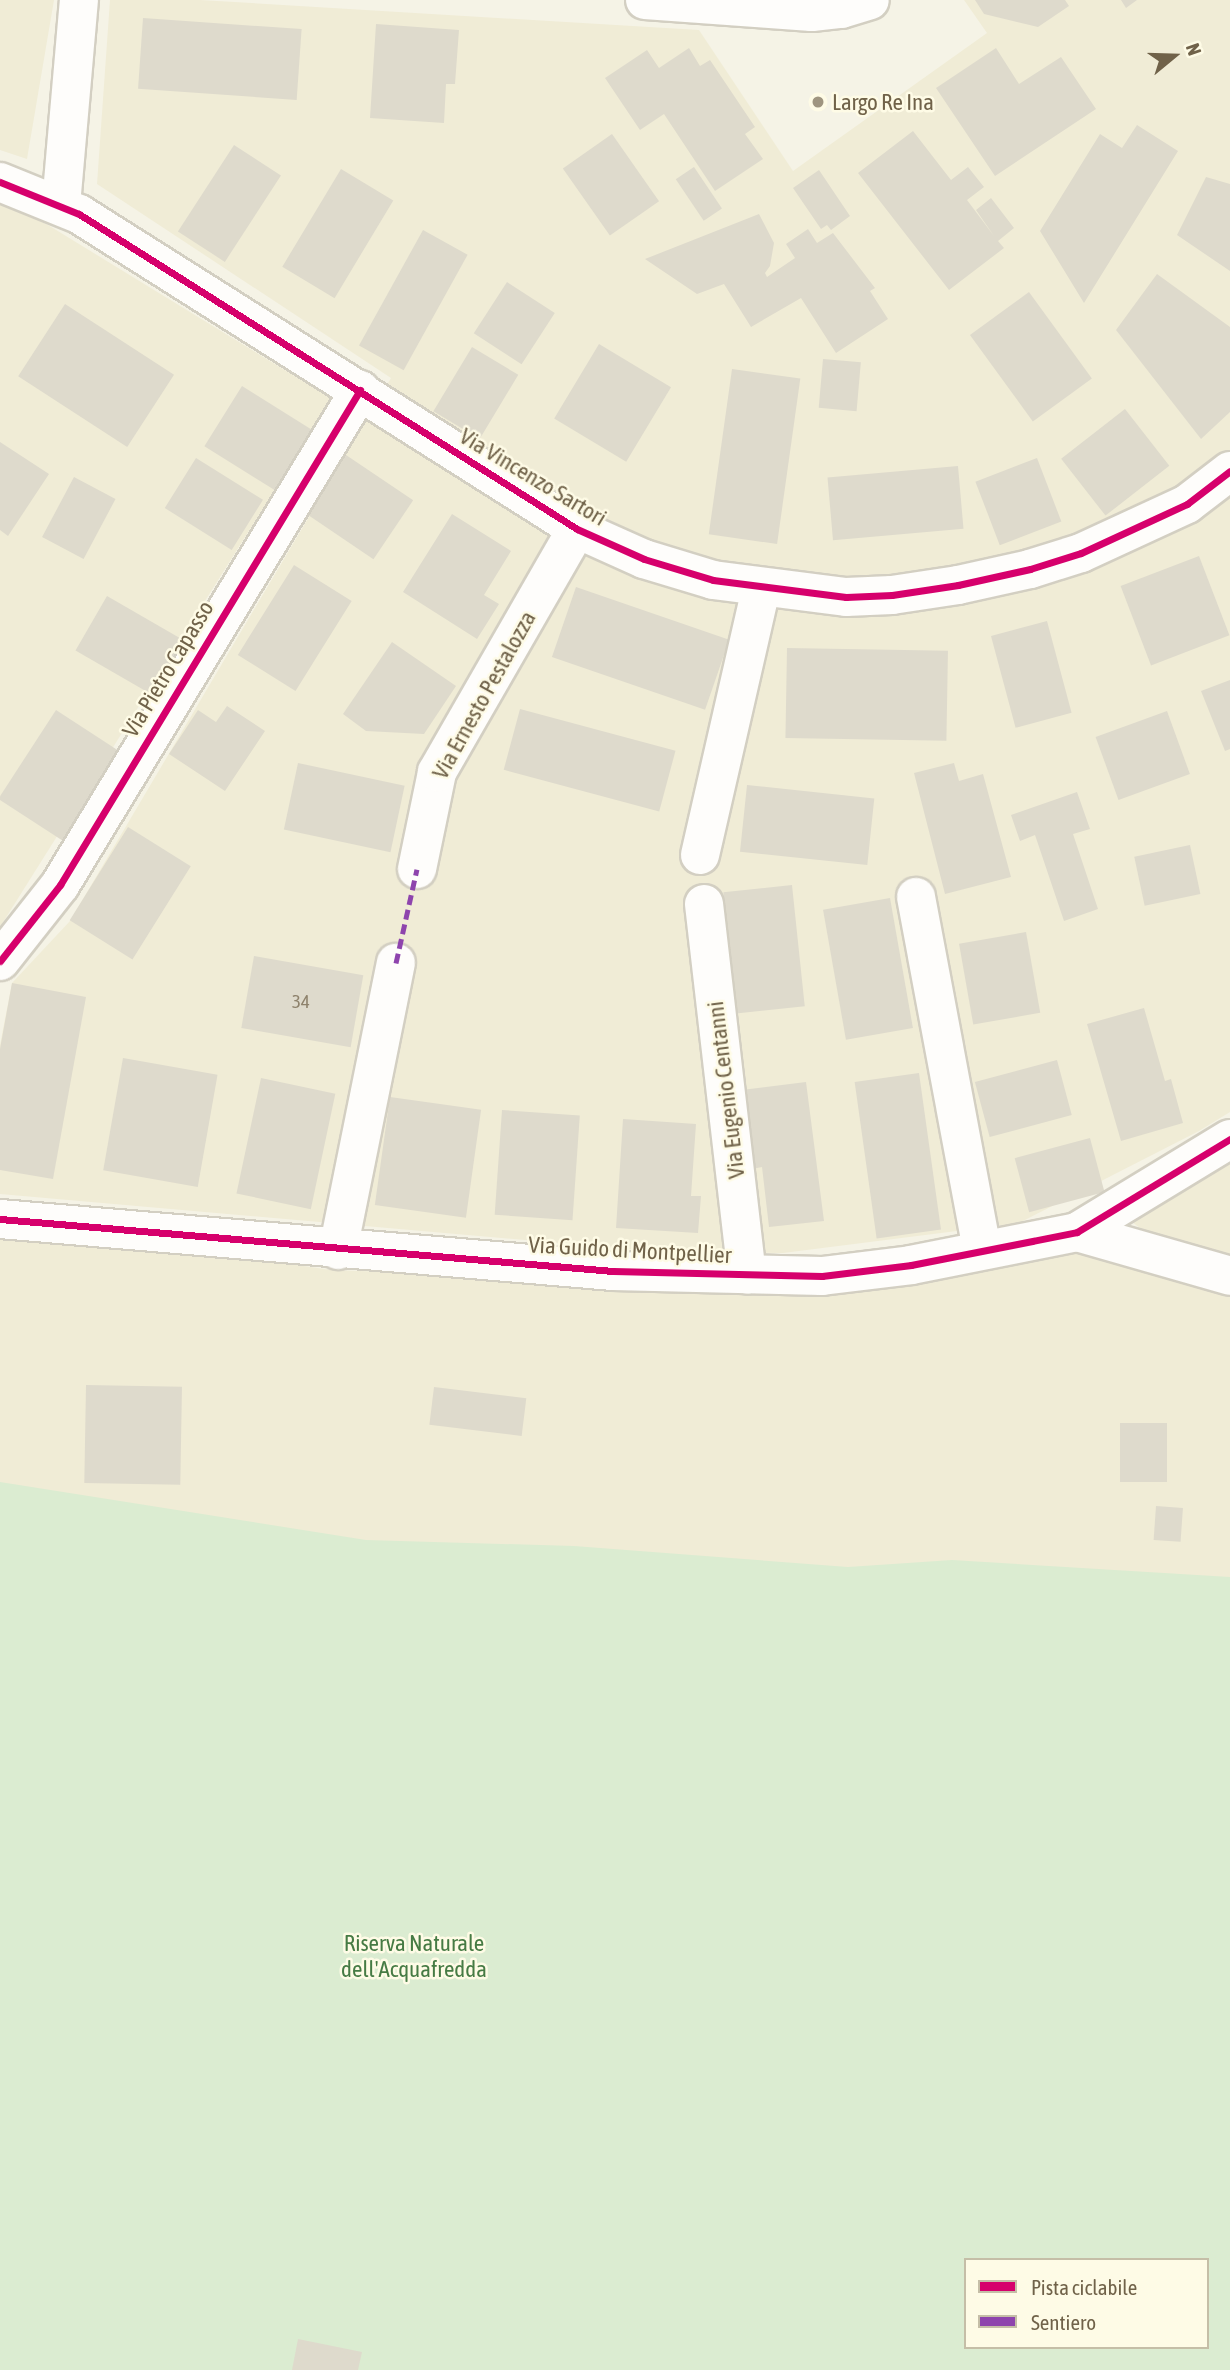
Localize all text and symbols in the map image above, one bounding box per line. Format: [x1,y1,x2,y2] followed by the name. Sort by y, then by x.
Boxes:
[1139,21,1209,91] north arrow
[1182,40,1206,58] text: N
[832,88,934,116] place label: Largo Re Ina
[810,94,826,110] marker: Largo Re Ina
[455,422,611,532] street label: Via Vincenzo Sartori
[117,596,219,742] street label: Via Pietro Capasso
[426,606,542,784] street label: Via Ernesto Pestalozza
[292,991,310,1013] house number: 34
[701,1000,751,1180] street label: Via Eugenio Centanni
[528,1231,732,1269] street label: Via Guido di Montpellier
[341,1929,487,1983] park label: Riserva Naturale dell'Acquafredda
[964,2258,1209,2349] legend
[1031,2275,1137,2299] text: Pista ciclabile
[1031,2310,1096,2334] text: Sentiero

